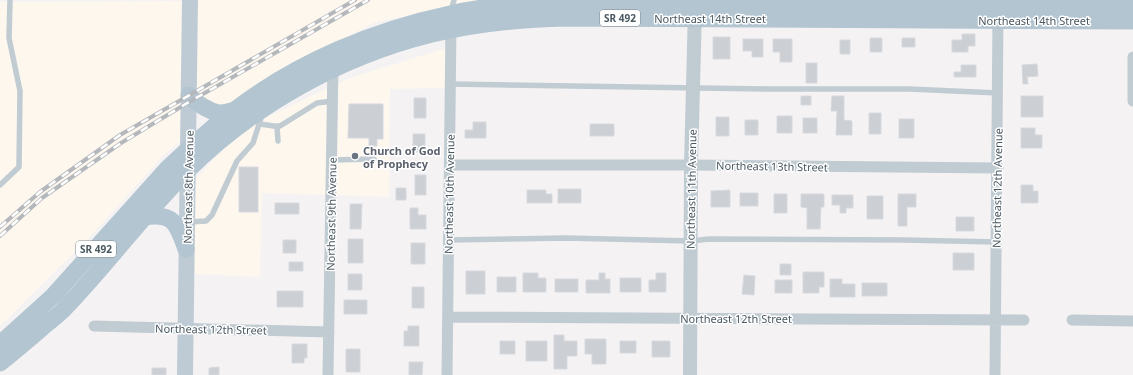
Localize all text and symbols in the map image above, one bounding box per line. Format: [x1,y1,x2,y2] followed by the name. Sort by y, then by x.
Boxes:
[600,10,640,26] road number: SR 492
[654,11,766,26] street label: Northeast 14th Street
[978,13,1090,28] street label: Northeast 14th Street
[988,128,1006,248] street label: Northeast 12th Avenue
[682,129,700,249] street label: Northeast 11th Avenue
[180,130,196,244] street label: Northeast 8th Avenue
[440,134,458,254] street label: Northeast 10th Avenue
[363,143,441,171] place label: Church of God of Prophecy
[350,151,360,161] marker: Church of God of Prophecy
[323,157,339,271] street label: Northeast 9th Avenue
[716,158,828,174] street label: Northeast 13th Street
[76,241,116,257] road number: SR 492
[680,311,792,326] street label: Northeast 12th Street
[155,321,267,337] street label: Northeast 12th Street

